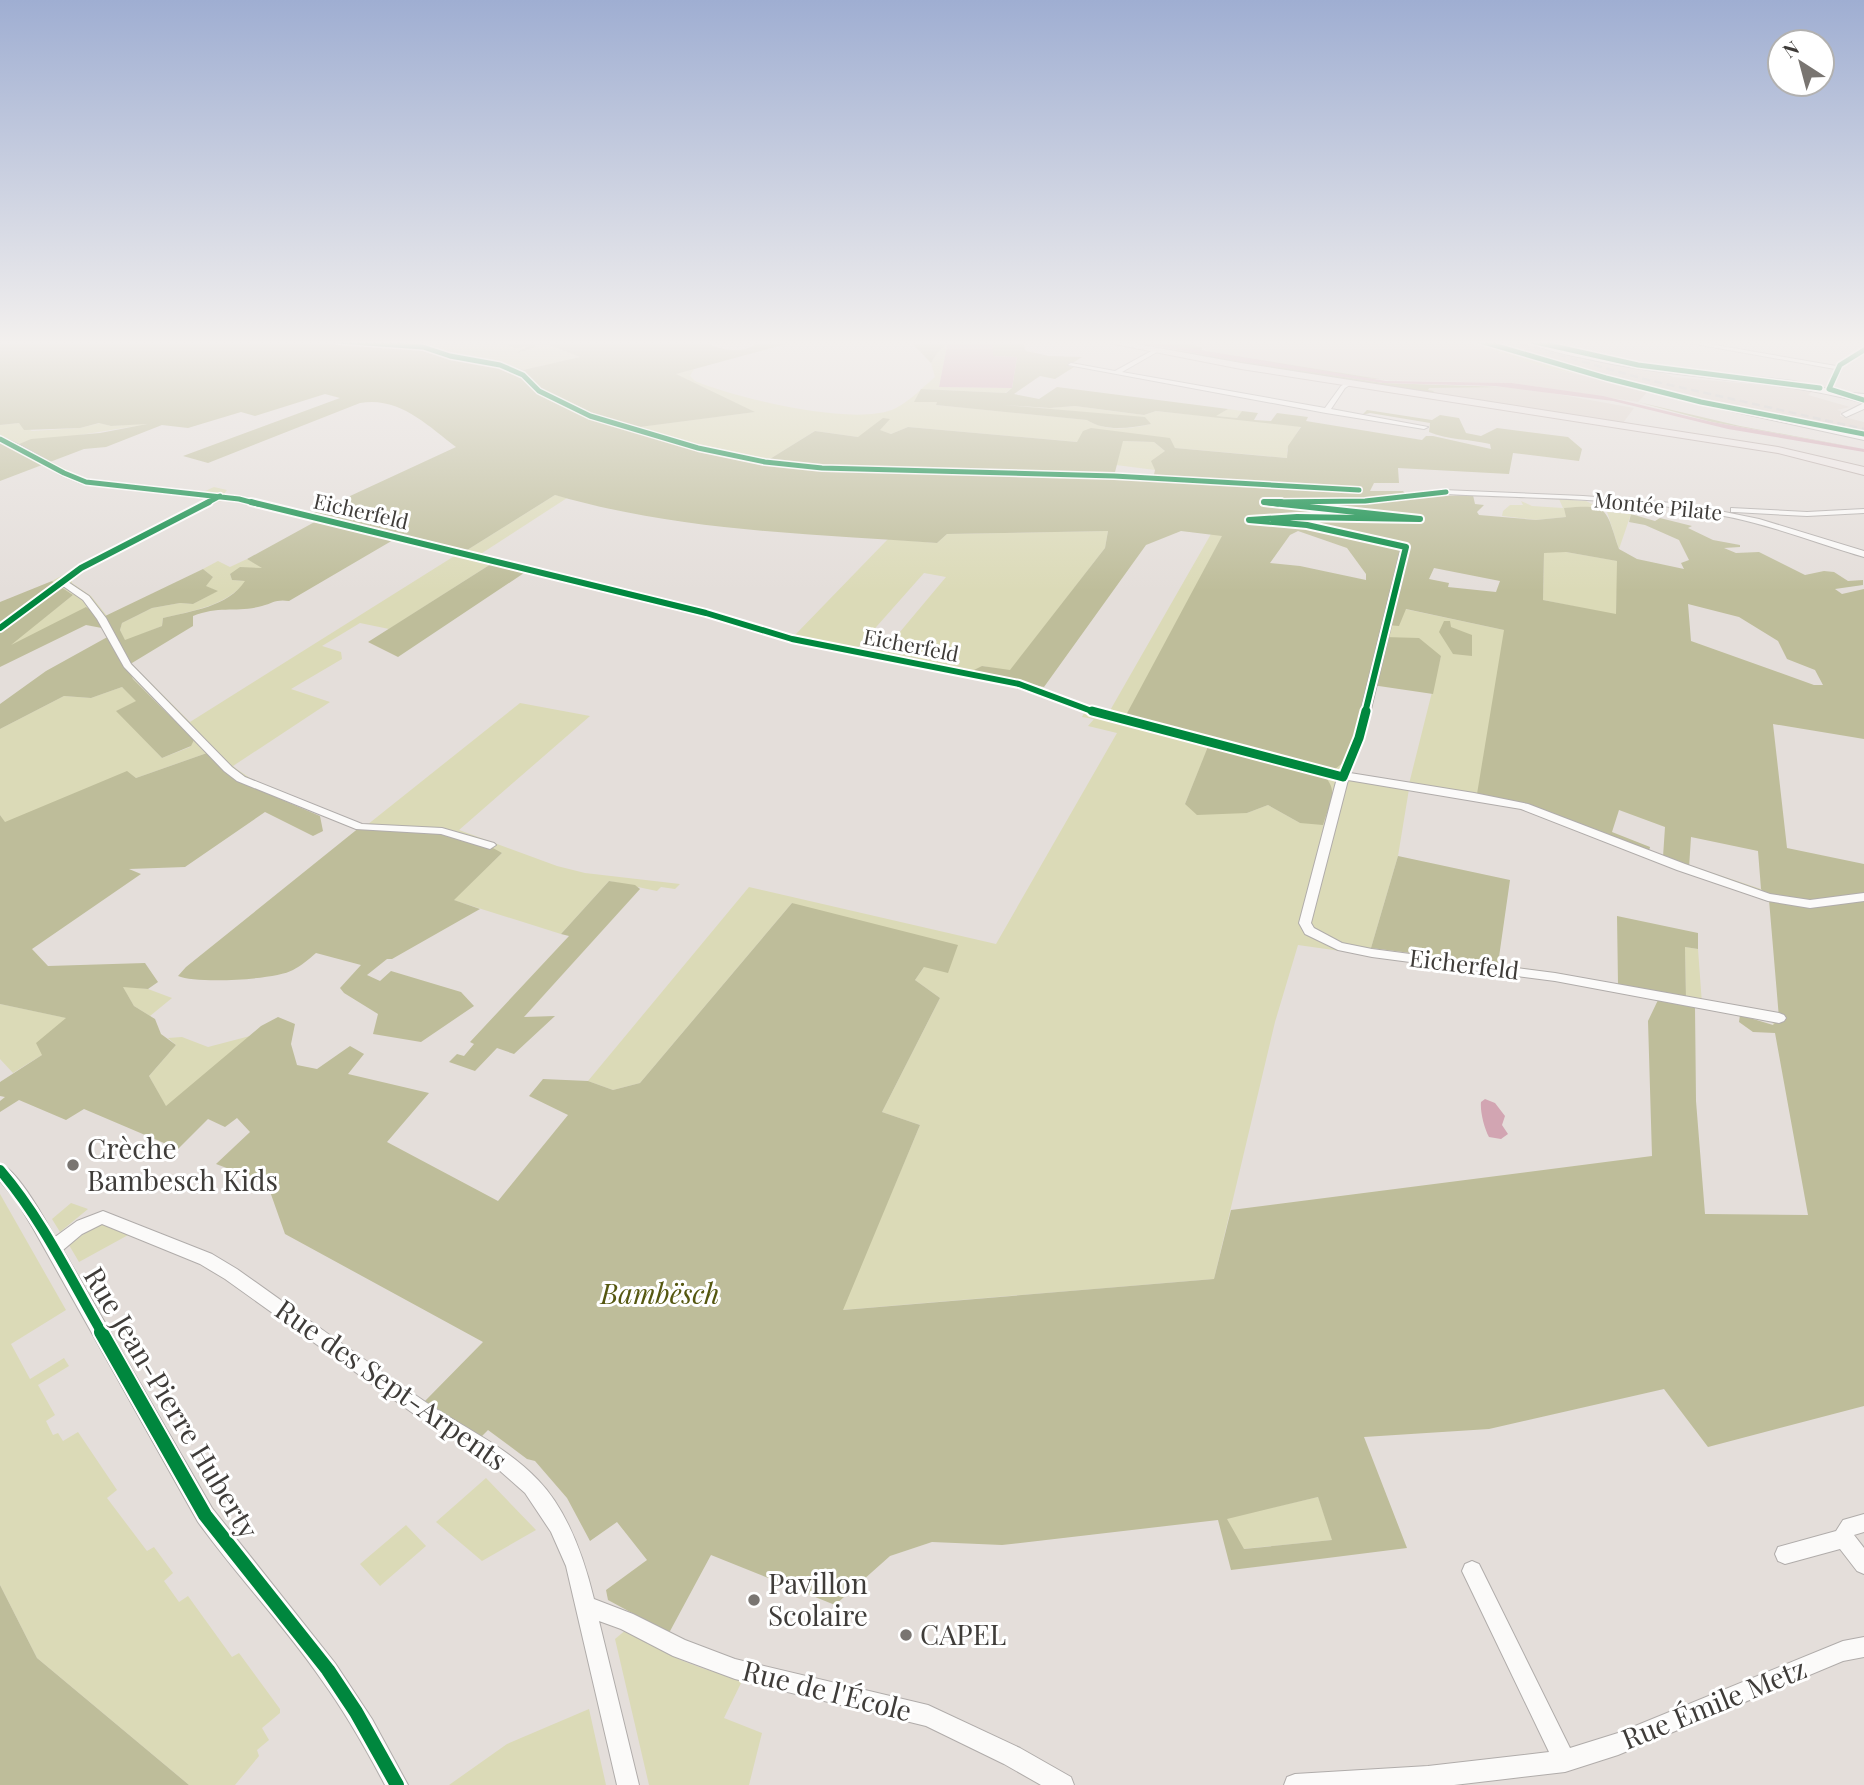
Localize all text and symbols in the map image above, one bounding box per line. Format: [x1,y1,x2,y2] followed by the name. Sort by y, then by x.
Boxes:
[1766,28,1836,98] north arrow
[1777,34,1804,63] text: N
[1593,484,1724,526] street label: Montée Pilate
[311,486,412,535] street label: Eicherfeld
[861,621,961,667] street label: Eicherfeld
[1407,940,1521,986] street label: Eicherfeld
[87,1129,278,1198] place label: Crèche Bambesch Kids
[65,1157,81,1173] marker: Crèche Bambesch Kids
[76,1260,268,1545] street label: Rue Jean-Pierre Huberty
[600,1274,719,1311] park label: Bambësch
[269,1290,515,1478] street label: Rue des Sept-Arpents
[768,1564,868,1633] place label: Pavillon Scolaire
[746,1592,762,1608] marker: Pavillon Scolaire
[920,1615,1006,1652] place label: CAPEL
[898,1627,914,1643] marker: CAPEL
[1616,1649,1811,1756] street label: Rue Émile Metz
[739,1651,916,1728] street label: Rue de l'École

